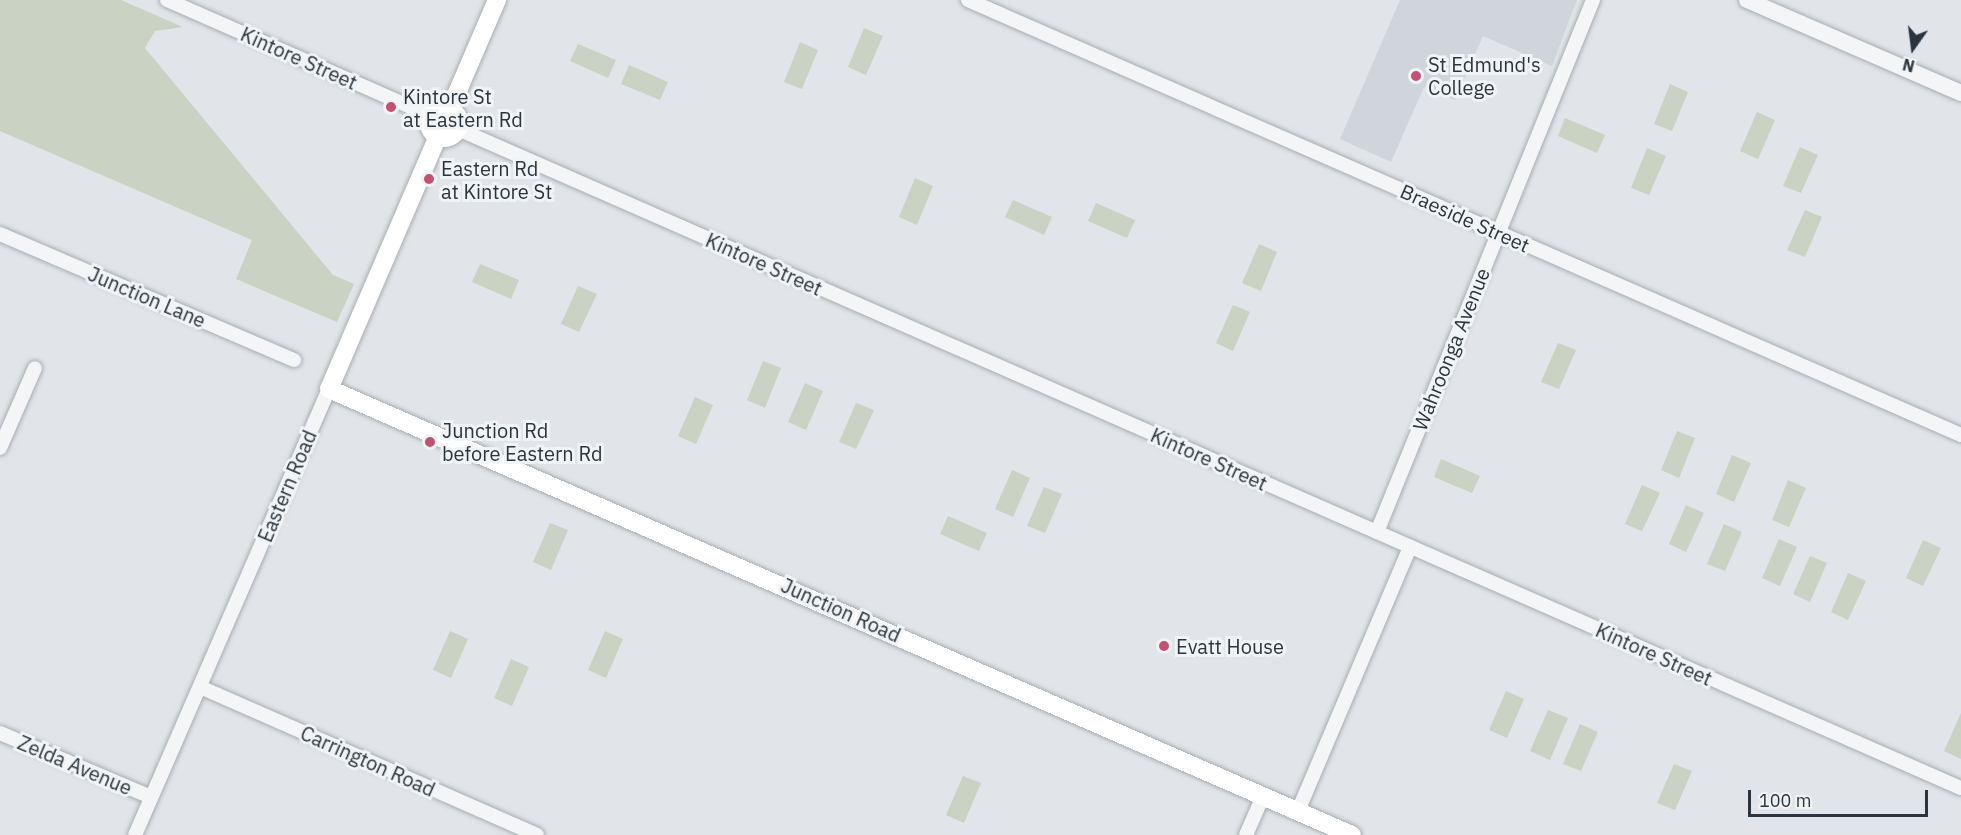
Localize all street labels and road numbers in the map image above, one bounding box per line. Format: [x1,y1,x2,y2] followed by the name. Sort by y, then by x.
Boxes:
[237,22,361,94] street label: Kintore Street
[1397,179,1533,257] street label: Braeside Street
[702,228,826,300] street label: Kintore Street
[85,261,209,333] street label: Junction Lane
[1407,264,1495,434] street label: Wahroonga Avenue
[1147,423,1271,495] street label: Kintore Street
[253,426,321,546] street label: Eastern Road
[778,573,904,647] street label: Junction Road
[1592,618,1716,690] street label: Kintore Street
[297,721,439,801] street label: Carrington Road
[14,730,136,800] street label: Zelda Avenue

